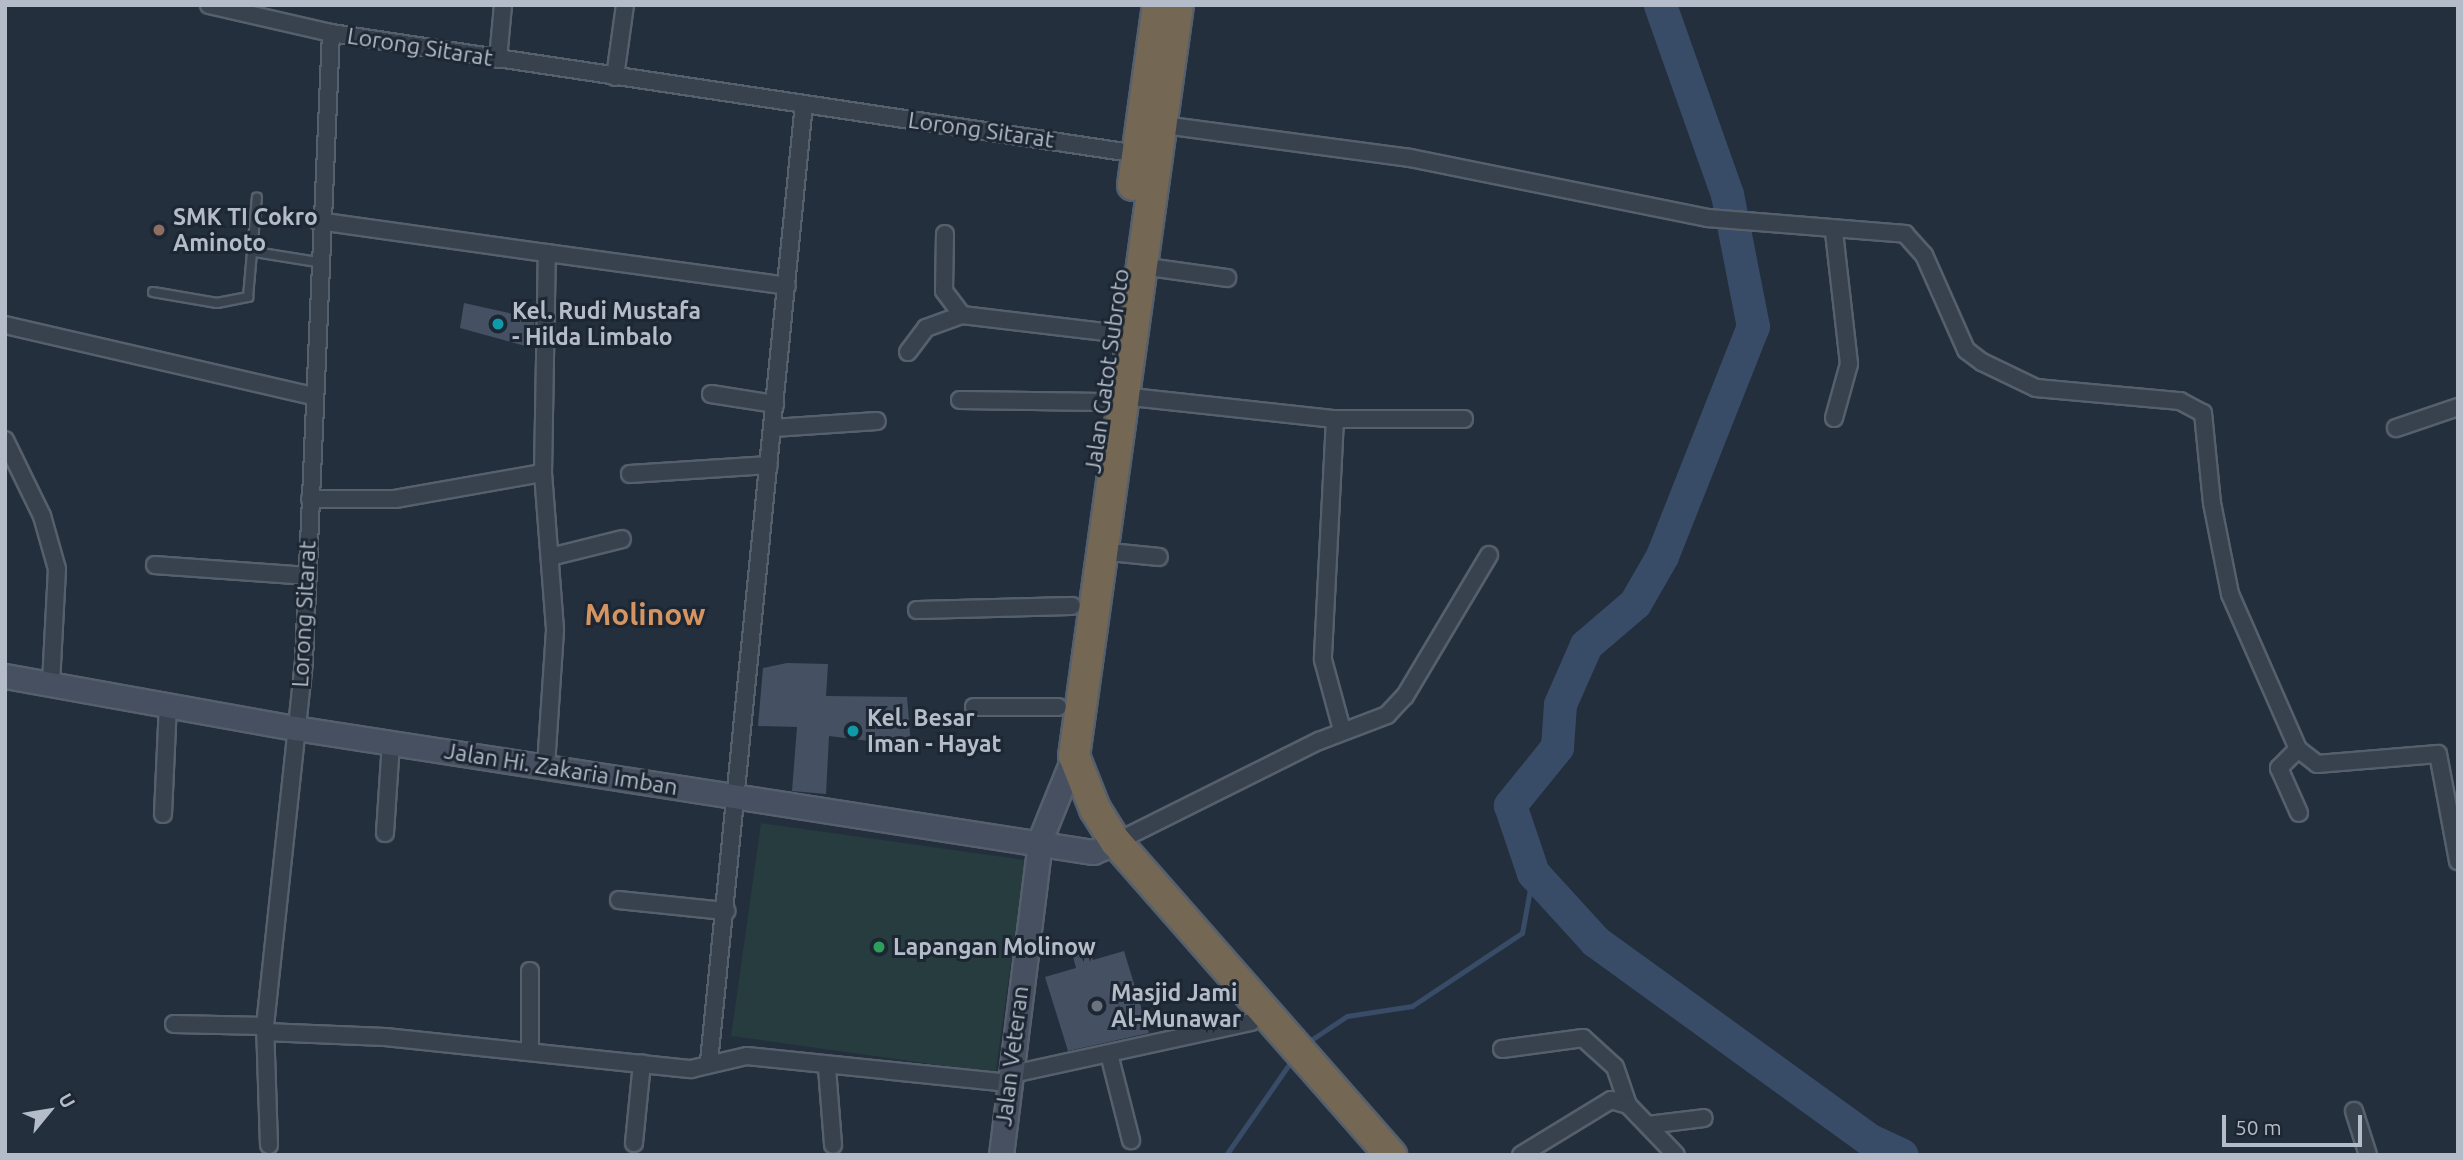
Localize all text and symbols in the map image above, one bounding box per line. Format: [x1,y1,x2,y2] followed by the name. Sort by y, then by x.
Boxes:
[345,22,495,72] street label: Lorong Sitarat
[906,106,1056,154] street label: Lorong Sitarat
[173,203,318,257] place label: SMK TI Cokro Aminoto
[151,222,167,238] marker: SMK TI Cokro Aminoto
[1079,267,1135,475] street label: Jalan Gatot Subroto
[512,297,701,351] place label: Kel. Rudi Mustafa - Hilda Limbalo
[490,316,506,332] marker: Kel. Rudi Mustafa - Hilda Limbalo
[286,540,322,688] street label: Lorong Sitarat
[585,596,705,632] district label: Molinow
[867,704,1001,758] place label: Kel. Besar Iman - Hayat
[845,723,861,739] marker: Kel. Besar Iman - Hayat
[442,737,680,801] street label: Jalan Hi. Zakaria Imban
[893,933,1096,961] place label: Lapangan Molinow
[871,939,887,955] marker: Lapangan Molinow
[1111,979,1241,1033] place label: Masjid Jami Al-Munawar
[990,984,1034,1128] street label: Jalan Veteran
[1089,998,1105,1014] marker: Masjid Jami Al-Munawar
[14,1076,84,1146] north arrow
[54,1089,80,1112] text: U
[2225,1100,2365,1144] scale bar
[2235,1115,2282,1139] text: 50 m

